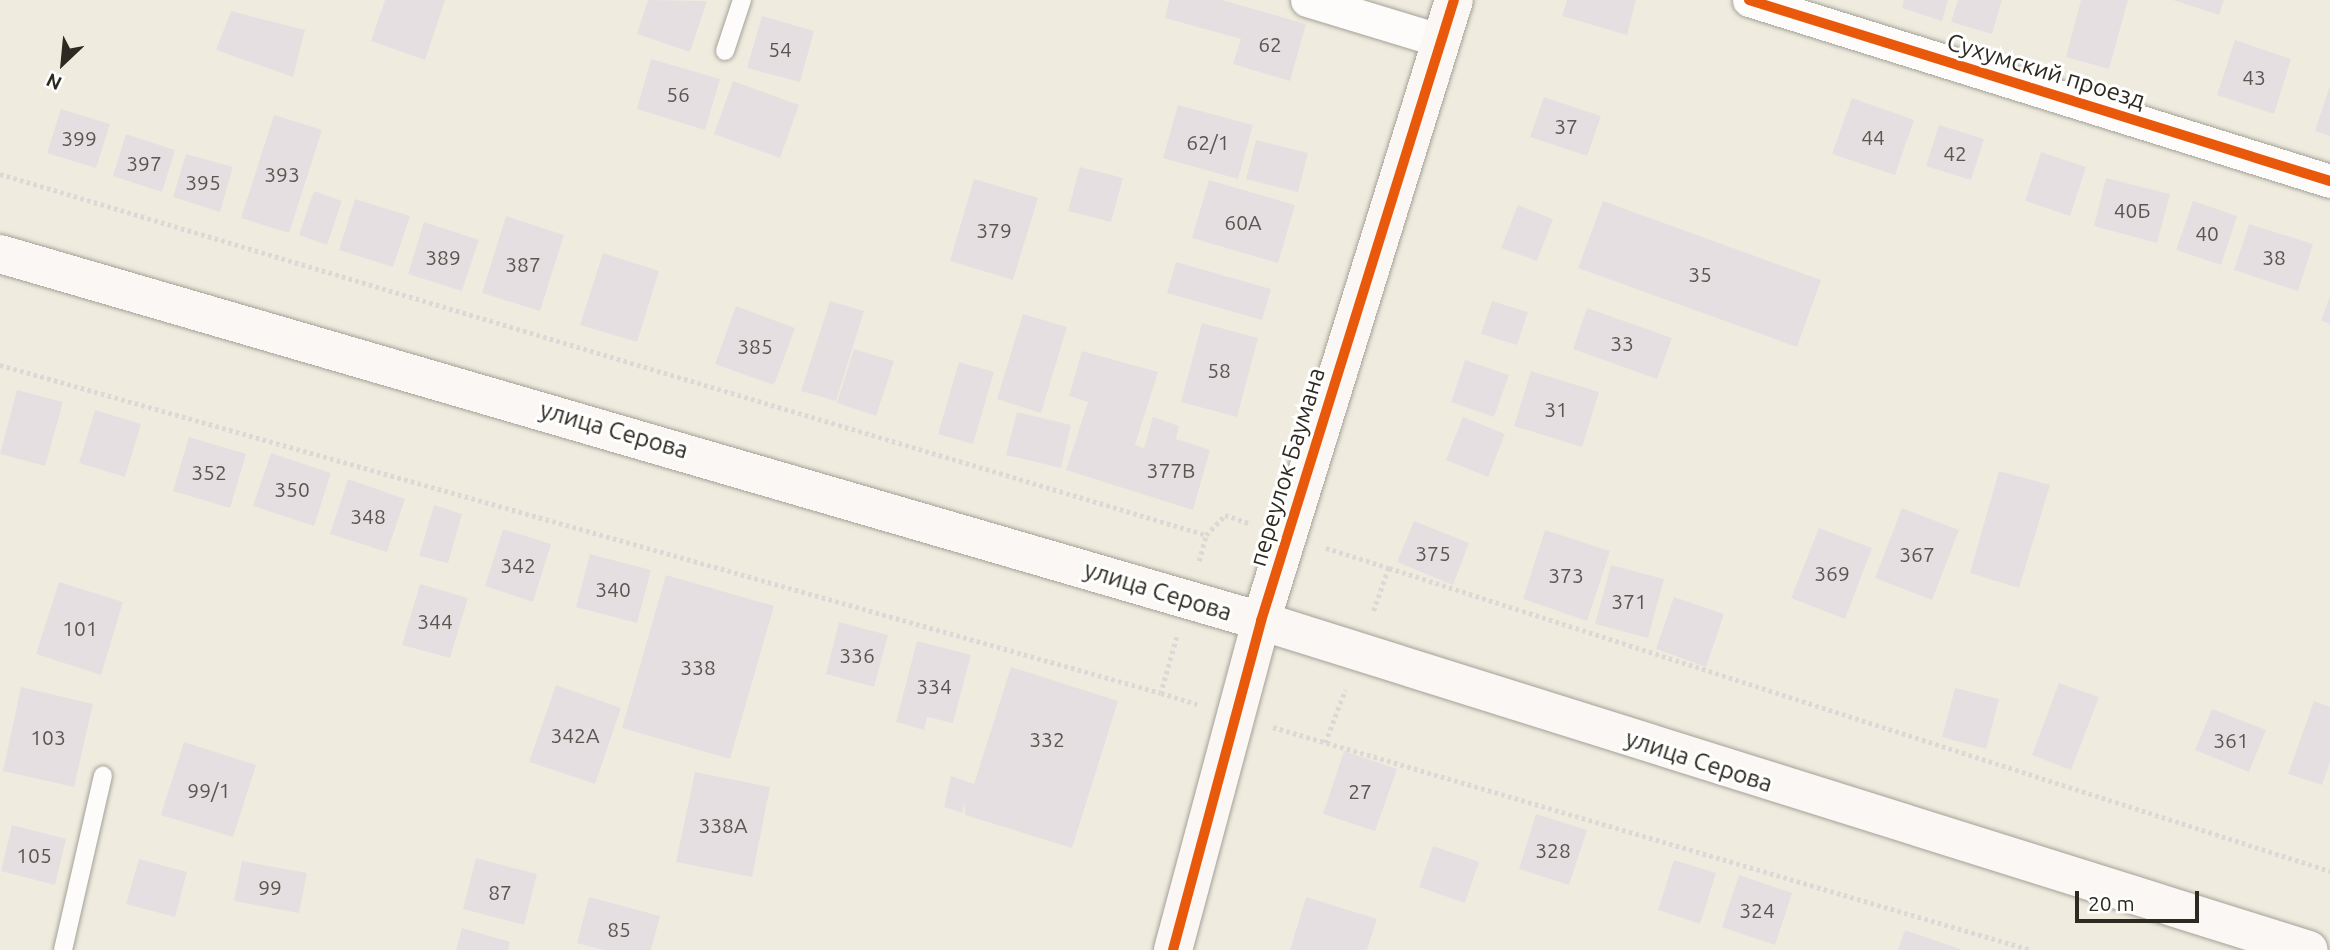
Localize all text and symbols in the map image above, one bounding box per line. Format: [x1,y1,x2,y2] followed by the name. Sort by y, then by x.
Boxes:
[1943,27,2149,115] street label: Сухумский проезд
[28,28,98,98] north arrow
[1258,31,1282,57] house number: 62
[768,36,792,62] house number: 54
[2242,64,2266,90] house number: 43
[43,69,65,95] text: N
[666,81,690,107] house number: 56
[1554,113,1578,139] house number: 37
[1861,124,1885,150] house number: 44
[61,125,97,151] house number: 399
[1186,129,1230,155] house number: 62/1
[1943,140,1967,166] house number: 42
[126,150,162,176] house number: 397
[264,161,300,187] house number: 393
[185,169,221,195] house number: 395
[2114,197,2150,223] house number: 40Б
[1224,209,1262,235] house number: 60А
[976,217,1012,243] house number: 379
[2195,220,2219,246] house number: 40
[425,244,461,270] house number: 389
[2262,244,2286,270] house number: 38
[505,251,541,277] house number: 387
[1688,261,1712,287] house number: 35
[1610,330,1634,356] house number: 33
[737,333,773,359] house number: 385
[1207,357,1231,383] house number: 58
[1243,364,1331,570] street label: переулок Баумана
[537,395,691,465] street label: улица Серова
[1544,396,1568,422] house number: 31
[1147,457,1195,483] house number: 377В
[191,459,227,485] house number: 352
[274,476,310,502] house number: 350
[350,503,386,529] house number: 348
[1415,540,1451,566] house number: 375
[1899,541,1935,567] house number: 367
[500,552,536,578] house number: 342
[1081,555,1235,627] street label: улица Серова
[1814,560,1850,586] house number: 369
[1548,562,1584,588] house number: 373
[595,576,631,602] house number: 340
[1611,588,1647,614] house number: 371
[417,608,453,634] house number: 344
[62,615,98,641] house number: 101
[839,642,875,668] house number: 336
[680,654,716,680] house number: 338
[916,673,952,699] house number: 334
[550,722,600,748] house number: 342А
[30,724,66,750] house number: 103
[1622,724,1776,798] street label: улица Серова
[1029,726,1065,752] house number: 332
[2213,727,2249,753] house number: 361
[187,777,231,803] house number: 99/1
[1348,778,1372,804] house number: 27
[698,812,748,838] house number: 338А
[1535,837,1571,863] house number: 328
[16,842,52,868] house number: 105
[258,874,282,900] house number: 99
[2078,876,2202,920] scale bar
[488,879,512,905] house number: 87
[2088,891,2135,915] text: 20 m
[1739,897,1775,923] house number: 324
[607,916,631,942] house number: 85

